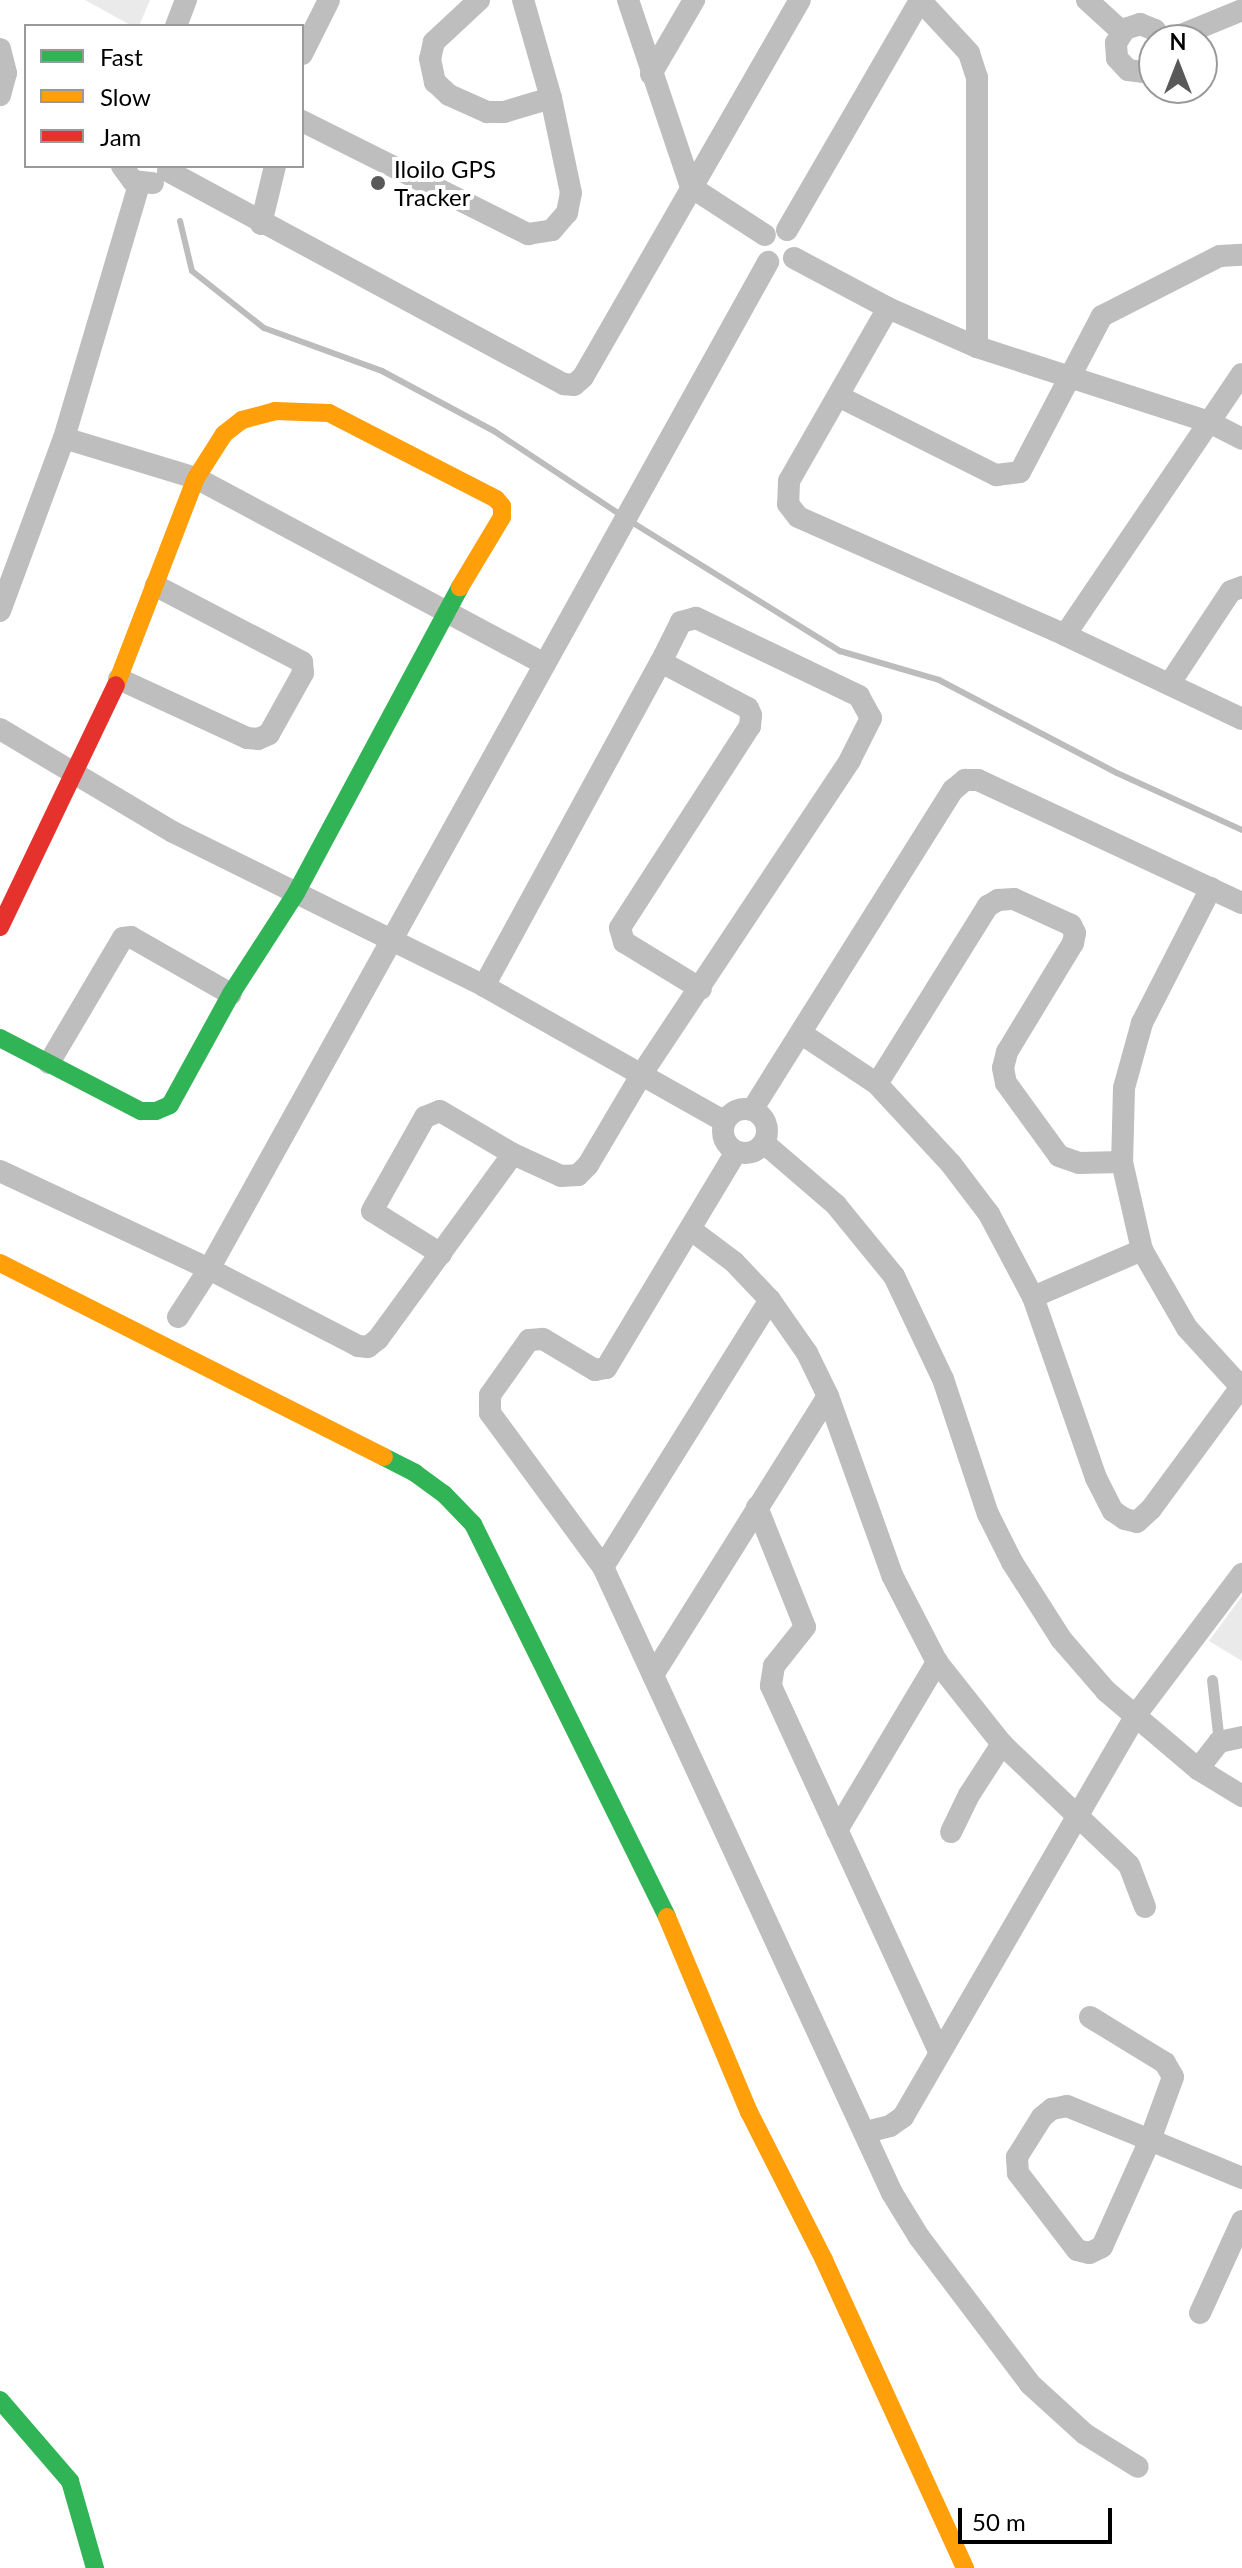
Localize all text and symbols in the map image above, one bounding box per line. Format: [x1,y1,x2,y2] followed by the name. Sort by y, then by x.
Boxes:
[24,24,304,168] legend
[1138,24,1218,104] north arrow
[1170,28,1186,55] text: N
[100,42,143,71] text: Fast
[100,82,151,111] text: Slow
[100,122,141,151] text: Jam
[394,155,496,211] place label: Iloilo GPS Tracker
[369,174,387,192] marker: Iloilo GPS Tracker
[962,2492,1116,2542] scale bar
[972,2507,1026,2536] text: 50 m

